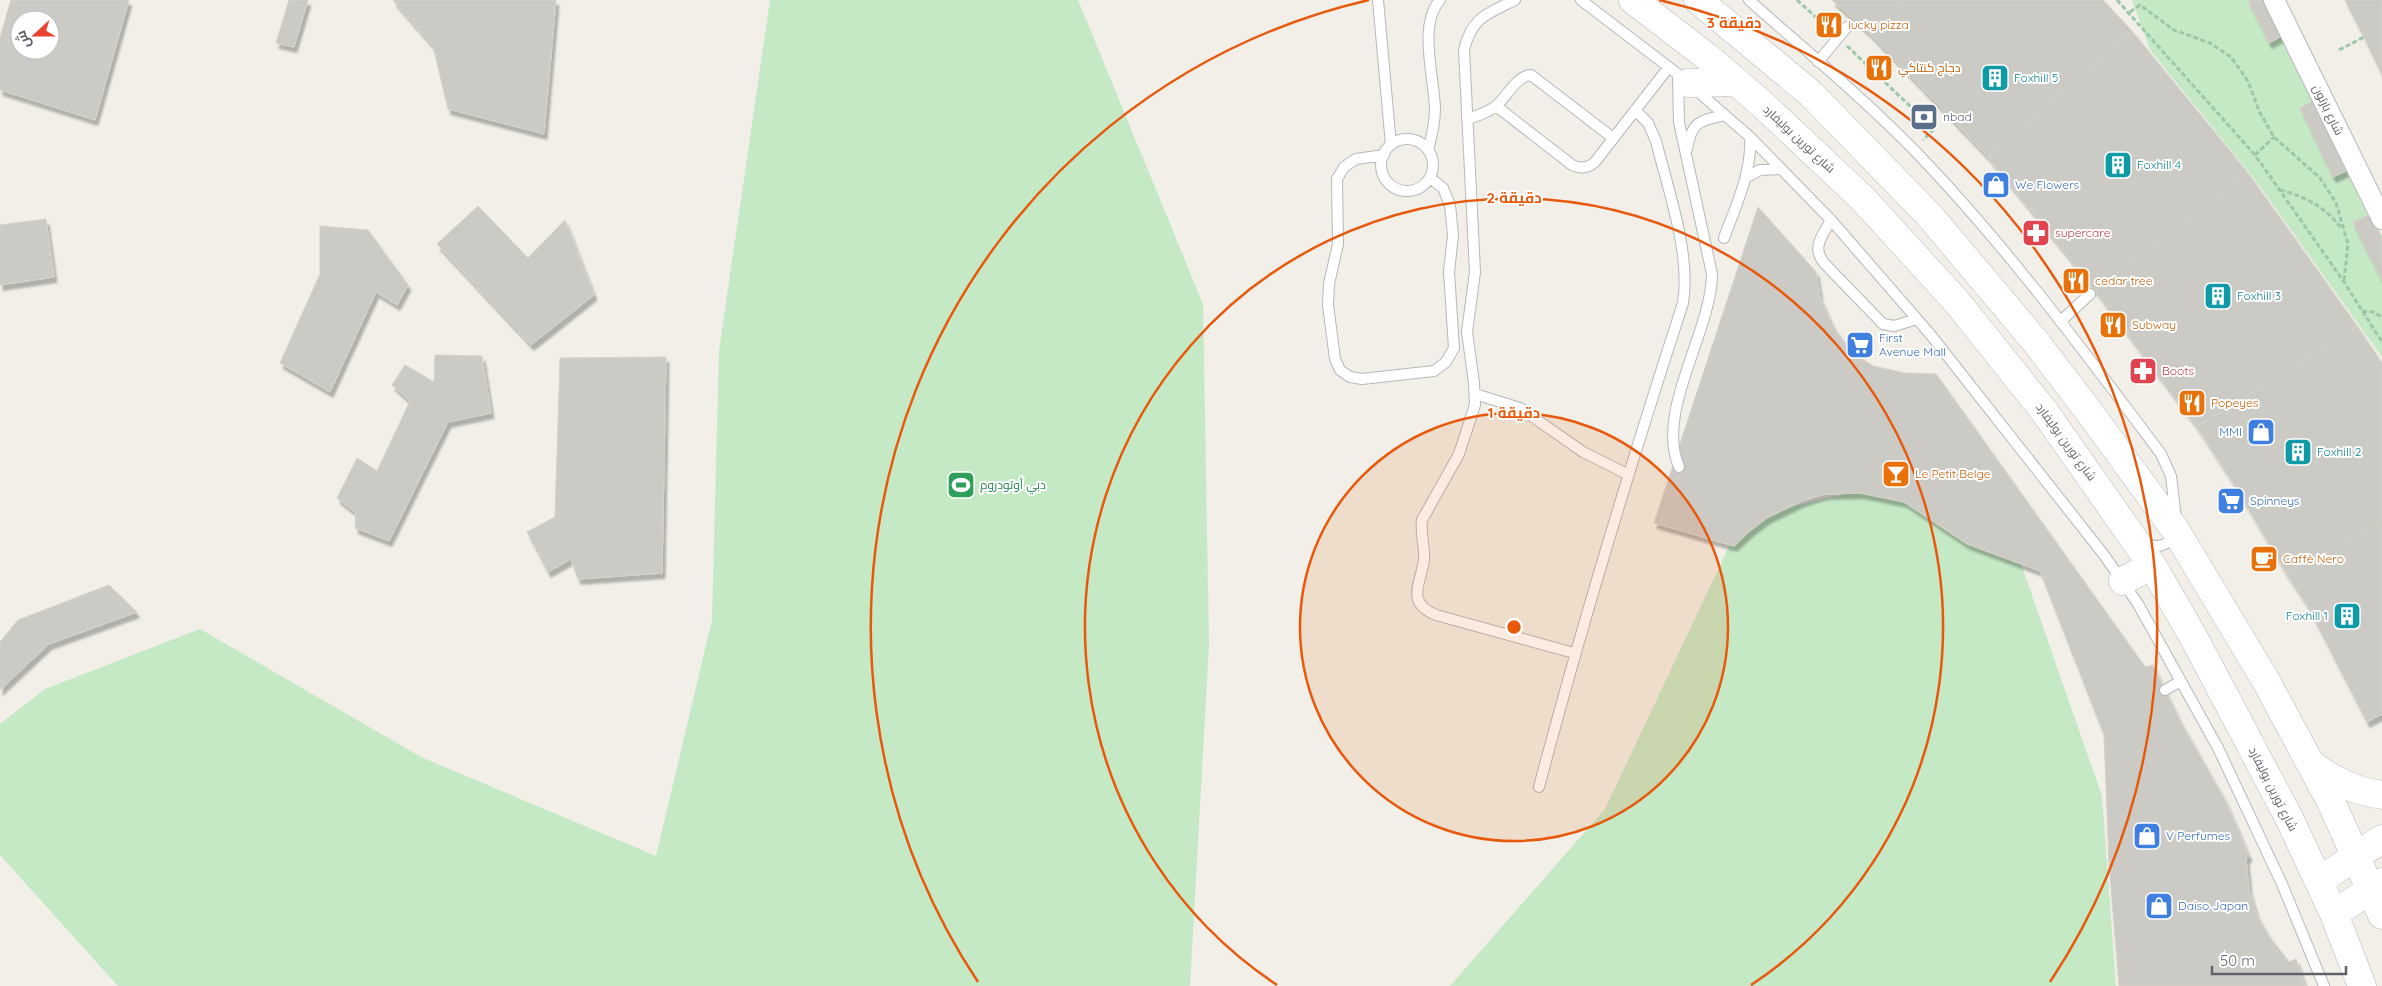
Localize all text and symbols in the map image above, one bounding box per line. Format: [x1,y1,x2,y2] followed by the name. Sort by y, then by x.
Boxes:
[10,10,60,60] north arrow
[1814,10,1844,40] restaurant icon: lucky pizza
[1707,13,1761,32] text: 3 دقيقة
[1848,17,1909,32] place label: lucky pizza
[11,28,34,51] text: ش
[1864,53,1894,83] restaurant icon: دجاج كنتاكي
[1898,60,1961,78] place label: دجاج كنتاكي
[1980,63,2010,93] building icon: Foxhill 5
[2014,70,2058,85] place label: Foxhill 5
[2309,82,2347,138] street label: شارع بارتون
[1760,102,1838,177] street label: شارع تورين بوليفارد
[1909,102,1939,132] bank icon: nbad
[1943,109,1972,124] place label: nbad
[2103,150,2133,180] building icon: Foxhill 4
[2137,157,2181,172] place label: Foxhill 4
[1981,170,2011,200] shop icon: We Flowers
[2015,177,2080,192] place label: We Flowers
[1486,188,1542,207] text: 2 دقيقة
[2021,218,2051,248] pharmacy icon: supercare
[2055,225,2111,240] place label: supercare
[2061,266,2091,296] restaurant icon: cedar tree
[2095,273,2153,288] place label: cedar tree
[2203,281,2233,311] building icon: Foxhill 3
[2237,288,2281,303] place label: Foxhill 3
[2098,310,2128,340] restaurant icon: Subway
[2132,317,2176,332] place label: Subway
[1845,330,1875,360] supermarket icon: First Avenue Mall
[1879,330,1946,359] place label: First Avenue Mall
[2128,356,2158,386] pharmacy icon: Boots
[2162,363,2195,378] place label: Boots
[2177,388,2207,418] restaurant icon: Popeyes
[2211,395,2259,410] place label: Popeyes
[2032,400,2100,484] street label: شارع تورين بوليفارد
[1488,403,1540,422] text: 1 دقيقة
[2246,417,2276,447] shop icon: MMI
[2219,424,2242,439] place label: MMI
[2283,437,2313,467] building icon: Foxhill 2
[2317,444,2362,459] place label: Foxhill 2
[1881,459,1911,489] bar icon: Le Petit Belge
[1915,466,1991,481] place label: Le Petit Belge
[946,470,976,500] sports icon: دبي أوتودروم
[980,477,1046,495] place label: دبي أوتودروم
[2216,486,2246,516] supermarket icon: Spinneys
[2250,493,2300,508] place label: Spinneys
[2249,544,2279,574] cafe icon: Caffè Nero
[2283,551,2344,566] place label: Caffè Nero
[2332,601,2362,631] building icon: Foxhill 1
[2286,608,2328,623] place label: Foxhill 1
[1505,618,1523,636] centre of rings
[2245,744,2301,834] street label: شارع تورين بوليفارد
[2132,821,2162,851] shop icon: V Perfumes
[2166,828,2231,843] place label: V Perfumes
[2144,891,2174,921] shop icon: Daiso Japan
[2178,898,2248,913] place label: Daiso Japan
[2212,944,2346,976] scale bar
[2220,951,2255,970] text: 50 m

